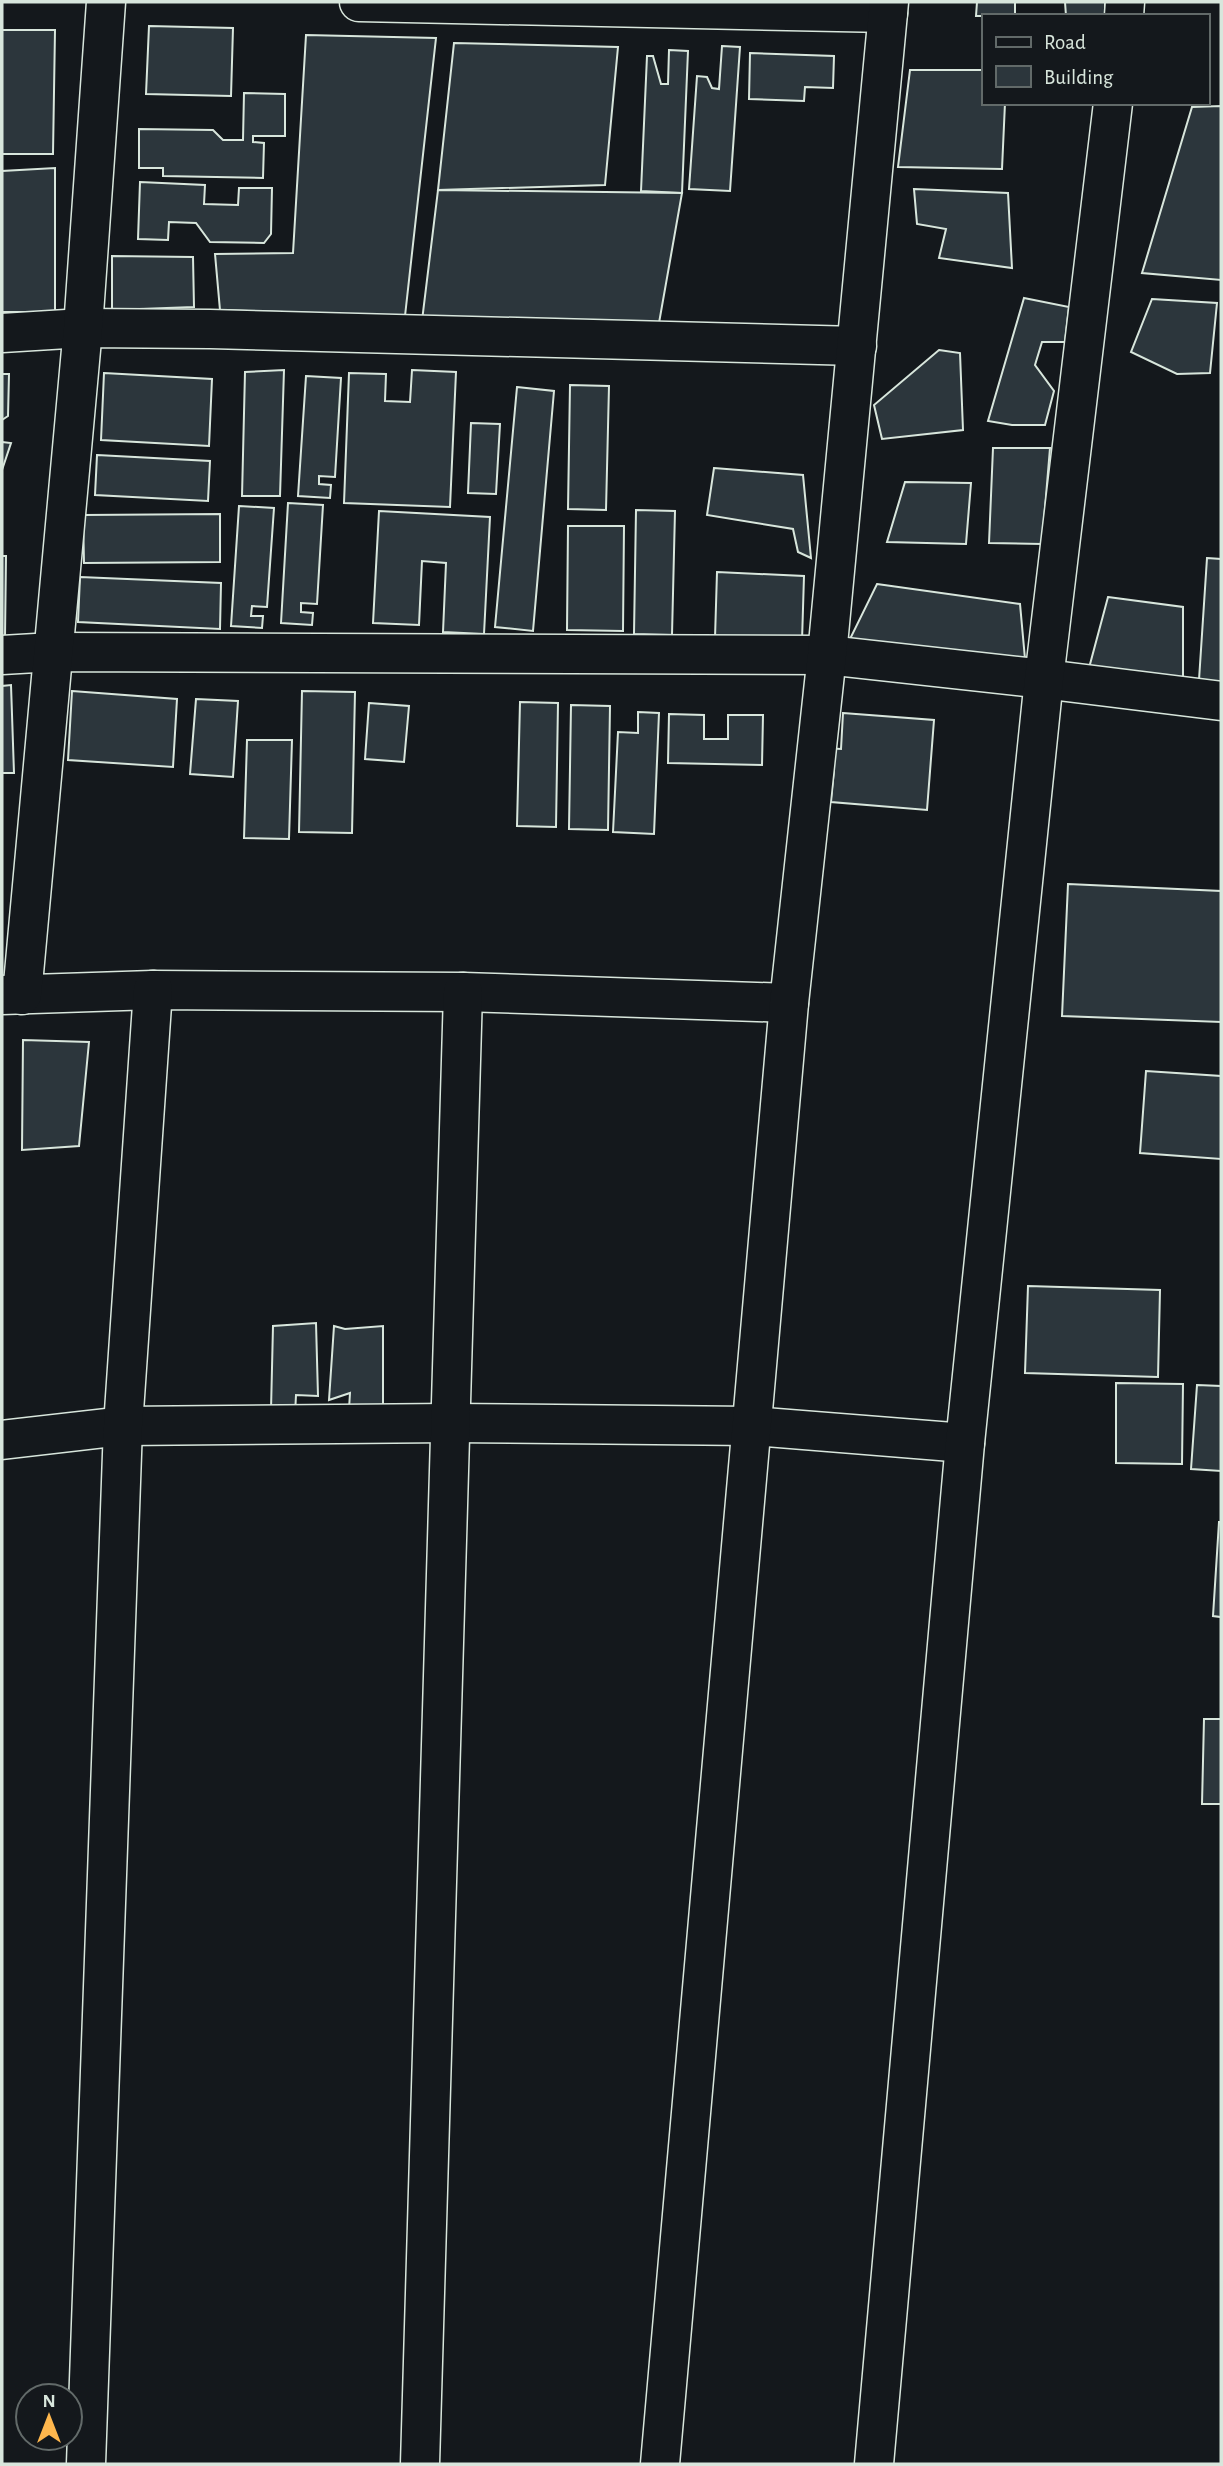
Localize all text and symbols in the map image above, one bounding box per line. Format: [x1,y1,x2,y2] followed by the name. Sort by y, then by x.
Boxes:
[982,14,1209,105] legend
[1044,32,1086,53] text: Road
[1044,67,1114,88] text: Building
[14,2382,84,2452] north arrow
[42,2392,56,2411] text: N

